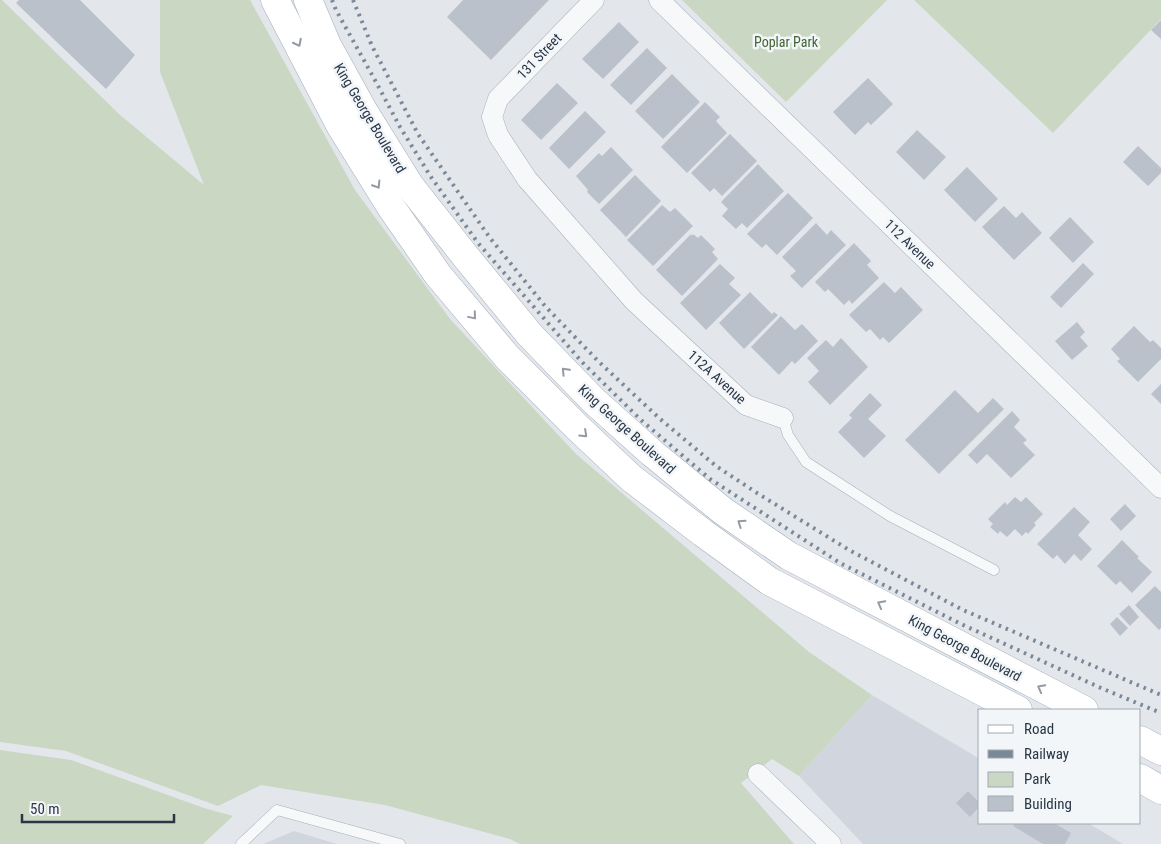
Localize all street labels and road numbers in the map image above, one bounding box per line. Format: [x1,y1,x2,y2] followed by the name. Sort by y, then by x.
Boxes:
[514,30,564,82] street label: 131 Street
[331,60,409,176] street label: King George Boulevard
[881,216,939,272] street label: 112 Avenue
[685,347,750,407] street label: 112A Avenue
[575,381,679,477] street label: King George Boulevard
[906,612,1024,684] street label: King George Boulevard

